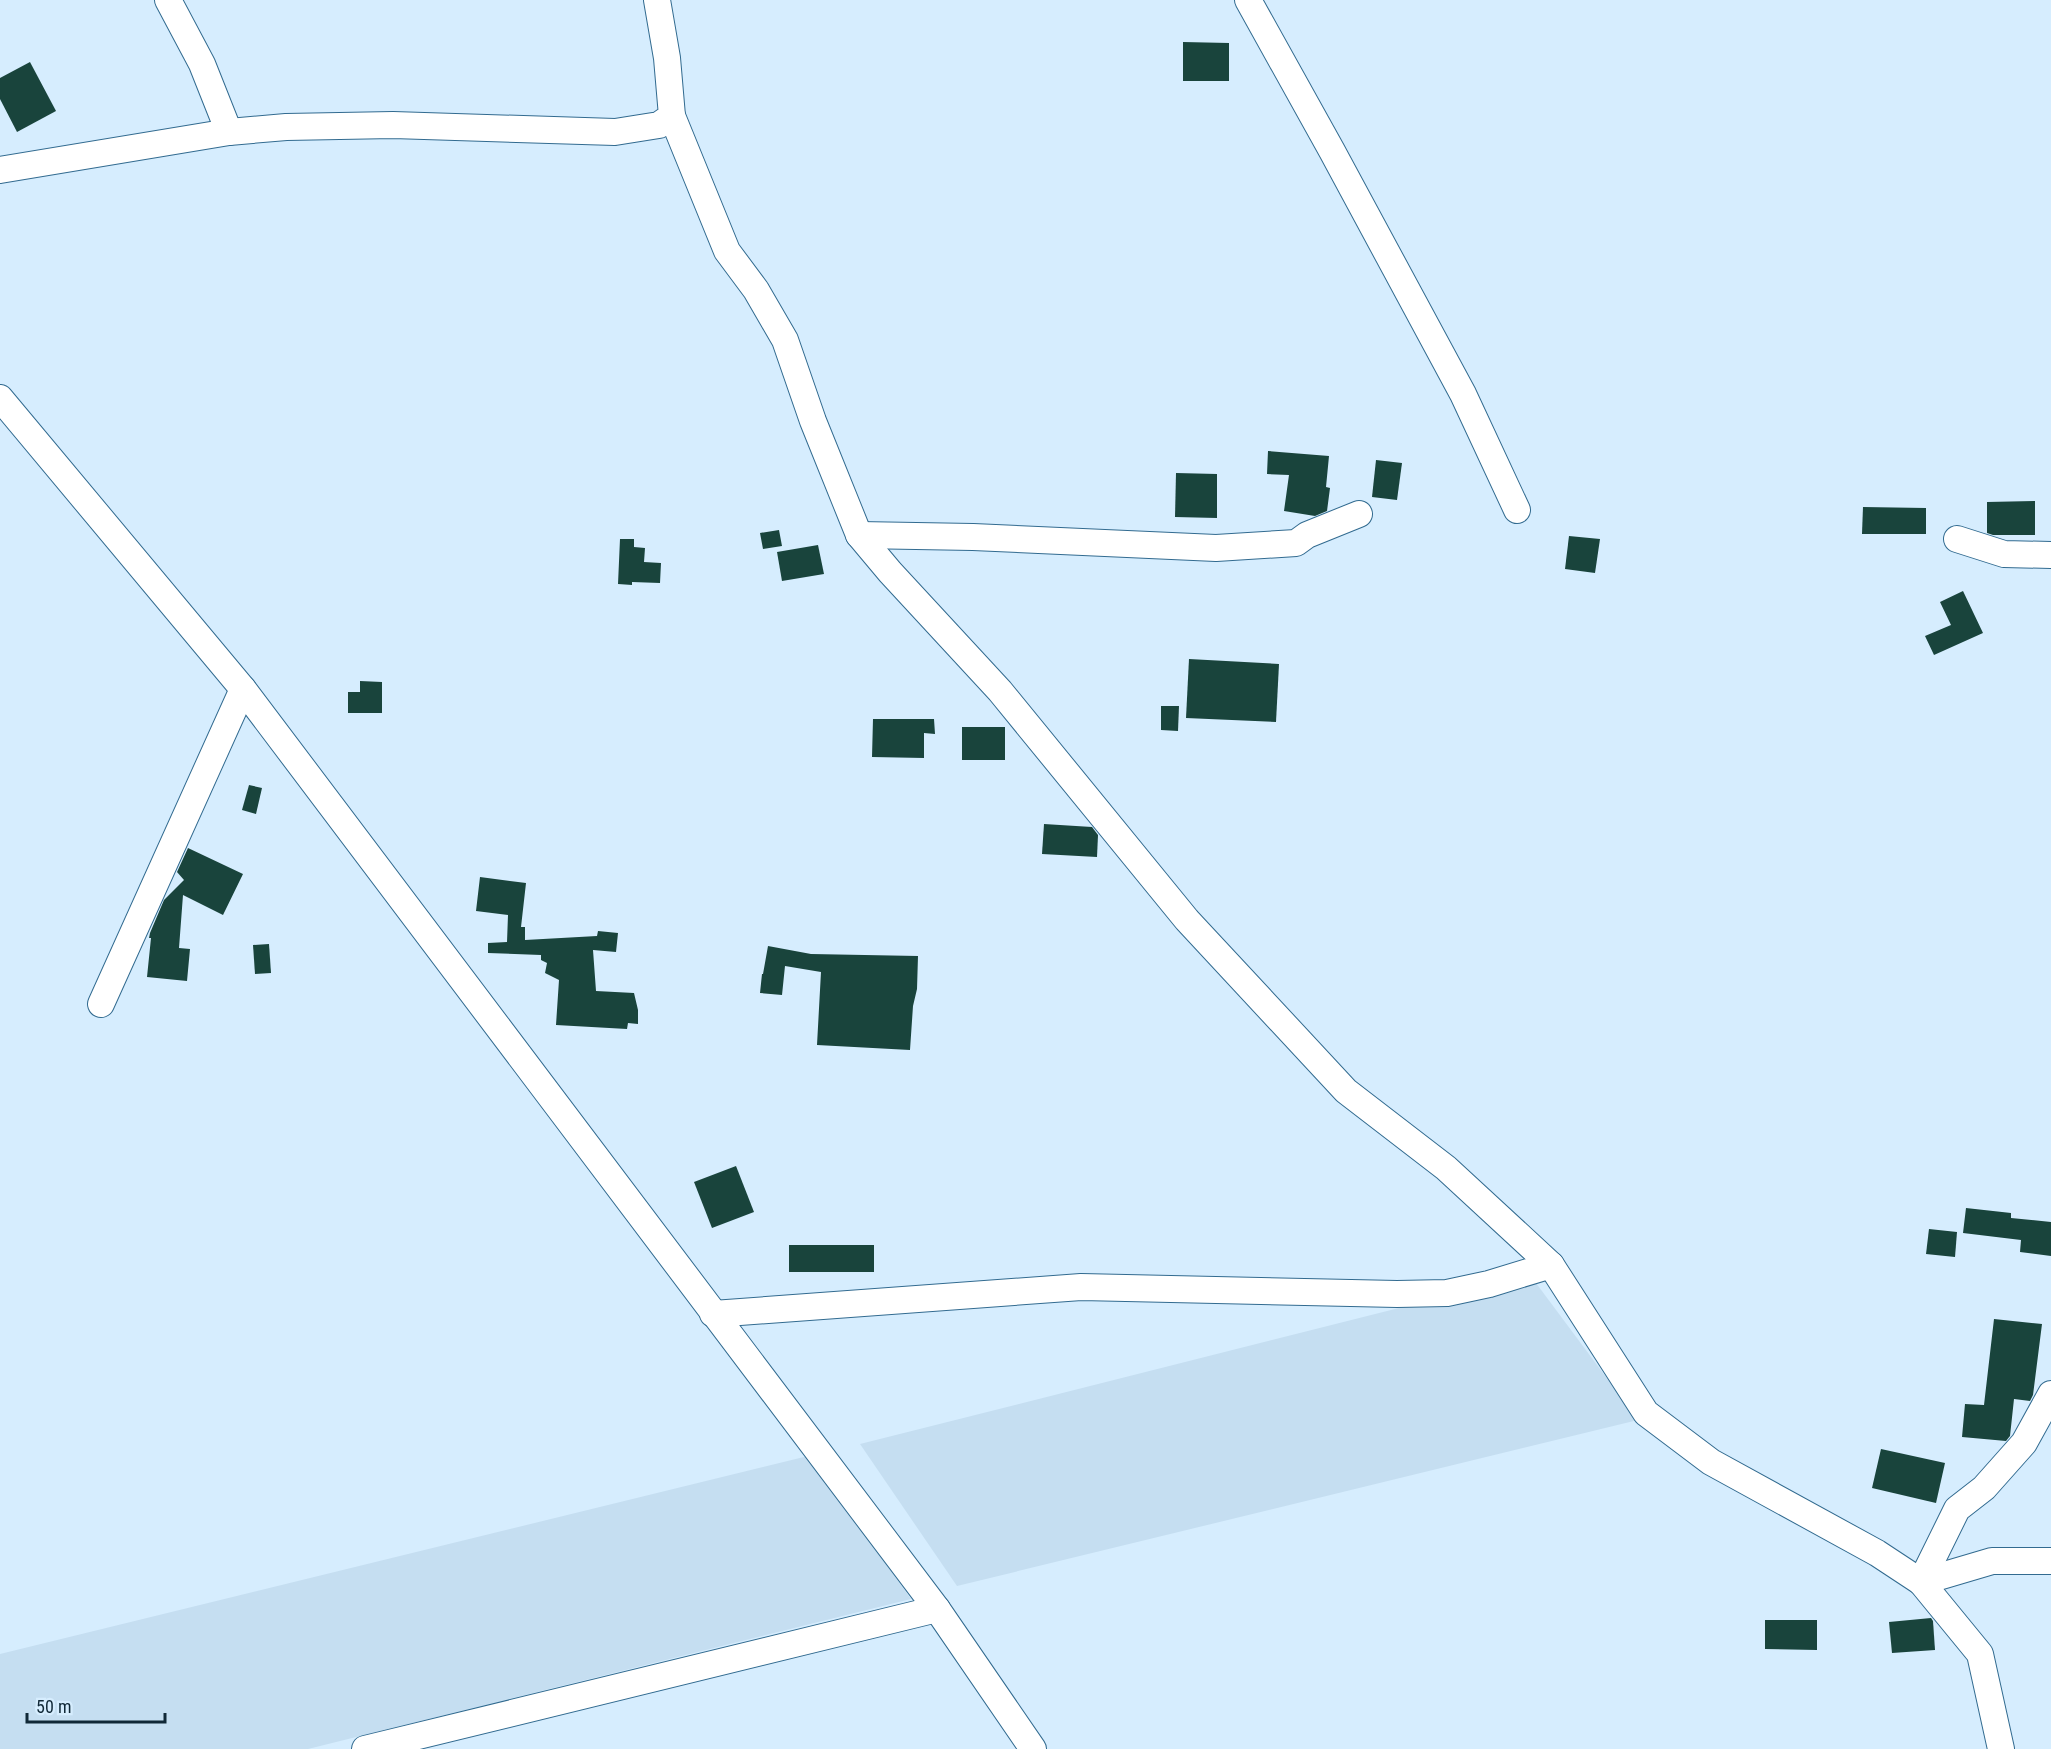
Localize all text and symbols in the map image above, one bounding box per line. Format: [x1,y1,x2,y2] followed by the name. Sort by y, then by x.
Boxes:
[27,1686,165,1724] scale bar
[36,1696,71,1717] text: 50 m

